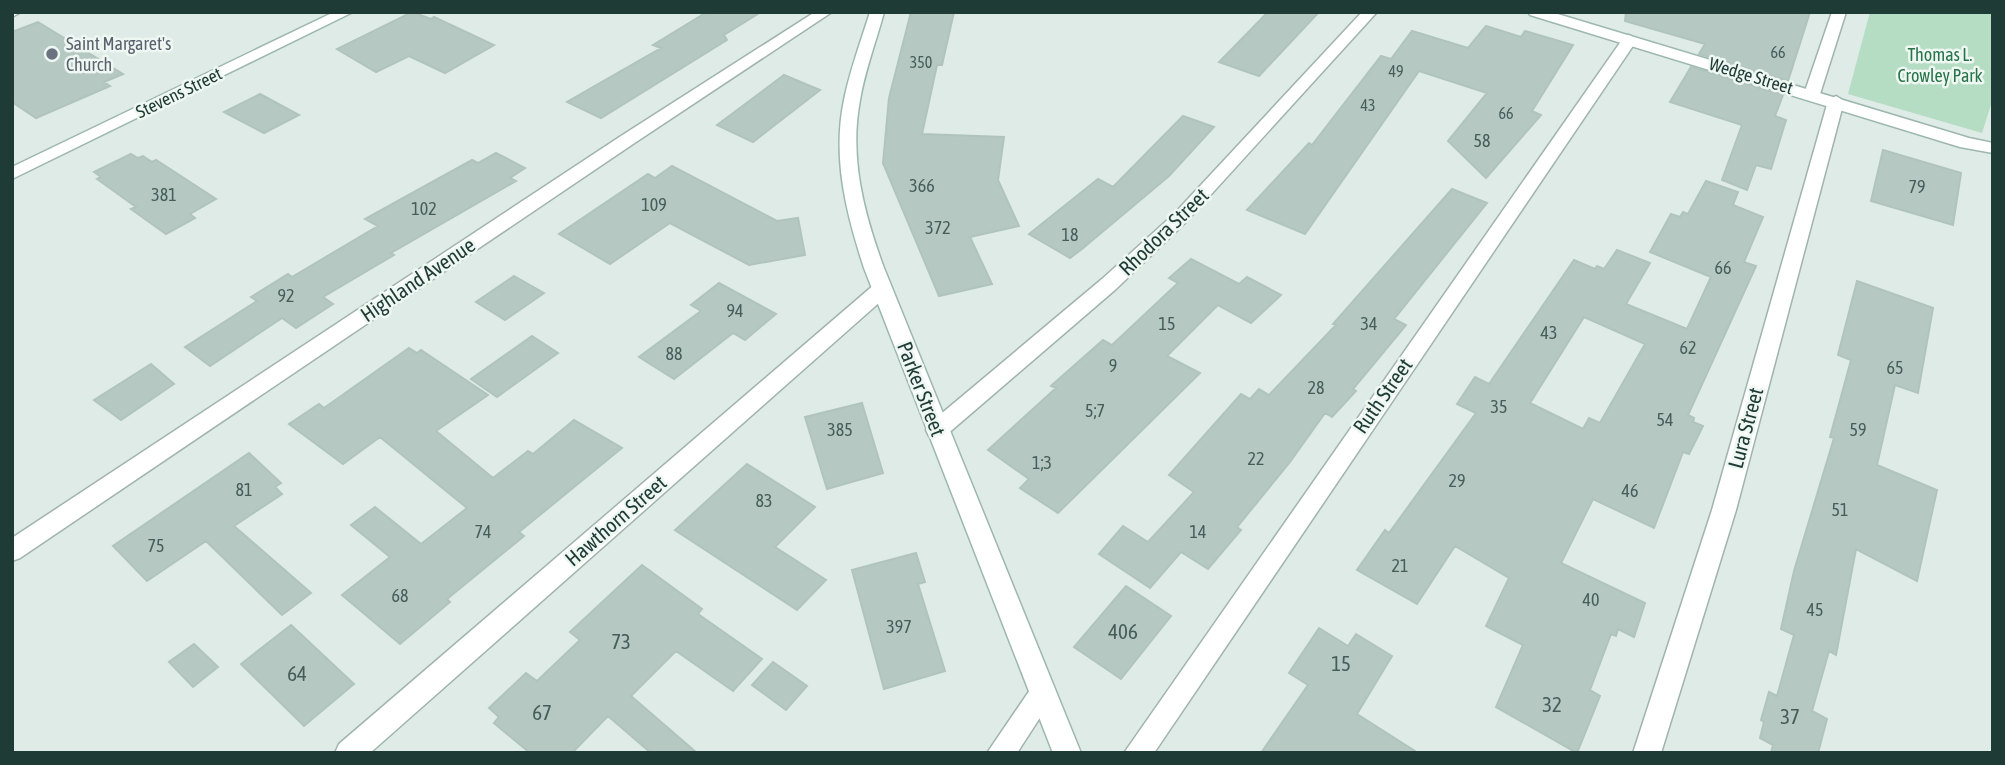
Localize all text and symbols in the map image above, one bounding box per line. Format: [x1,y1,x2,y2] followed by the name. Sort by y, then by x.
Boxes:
[66,33,171,75] place label: Saint Margaret's Church
[1770,43,1786,61] house number: 66
[1898,44,1983,86] park label: Thomas L. Crowley Park
[44,46,60,62] marker: Saint Margaret's Church
[910,53,932,71] house number: 350
[1707,53,1796,98] street label: Wedge Street
[1388,62,1404,80] house number: 49
[132,63,225,122] street label: Stevens Street
[1360,96,1376,114] house number: 43
[1498,104,1514,122] house number: 66
[1474,130,1490,151] house number: 58
[909,175,935,196] house number: 366
[1909,176,1925,197] house number: 79
[1114,183,1213,280] street label: Rhodora Street
[151,184,177,205] house number: 381
[641,194,667,215] house number: 109
[411,198,437,219] house number: 102
[925,217,951,238] house number: 372
[1062,224,1078,245] house number: 18
[356,232,479,326] street label: Highland Avenue
[1715,257,1731,278] house number: 66
[278,285,294,306] house number: 92
[727,300,743,321] house number: 94
[1159,313,1175,334] house number: 15
[1361,313,1377,334] house number: 34
[1541,322,1557,343] house number: 43
[1680,337,1696,358] house number: 62
[893,338,951,439] street label: Parker Street
[666,343,682,364] house number: 88
[1348,353,1417,437] street label: Ruth Street
[1109,355,1117,376] house number: 9
[1887,357,1903,378] house number: 65
[1308,377,1324,398] house number: 28
[1723,385,1767,471] street label: Lura Street
[1491,396,1507,417] house number: 35
[1085,400,1105,421] house number: 5;7
[1657,409,1673,430] house number: 54
[827,419,853,440] house number: 385
[1850,419,1866,440] house number: 59
[1248,448,1264,469] house number: 22
[1032,452,1052,473] house number: 1;3
[560,470,671,571] street label: Hawthorn Street
[1449,470,1465,491] house number: 29
[236,479,252,500] house number: 81
[1622,480,1638,501] house number: 46
[756,490,772,511] house number: 83
[1832,499,1848,520] house number: 51
[475,521,491,542] house number: 74
[1190,521,1206,542] house number: 14
[148,535,164,556] house number: 75
[1392,555,1408,576] house number: 21
[392,585,408,606] house number: 68
[1583,589,1599,610] house number: 40
[1807,599,1823,620] house number: 45
[886,616,912,637] house number: 397
[1108,619,1138,643] house number: 406
[611,629,631,653] house number: 73
[1331,651,1351,675] house number: 15
[287,661,307,685] house number: 64
[1542,692,1562,716] house number: 32
[532,700,552,724] house number: 67
[1780,704,1800,728] house number: 37

